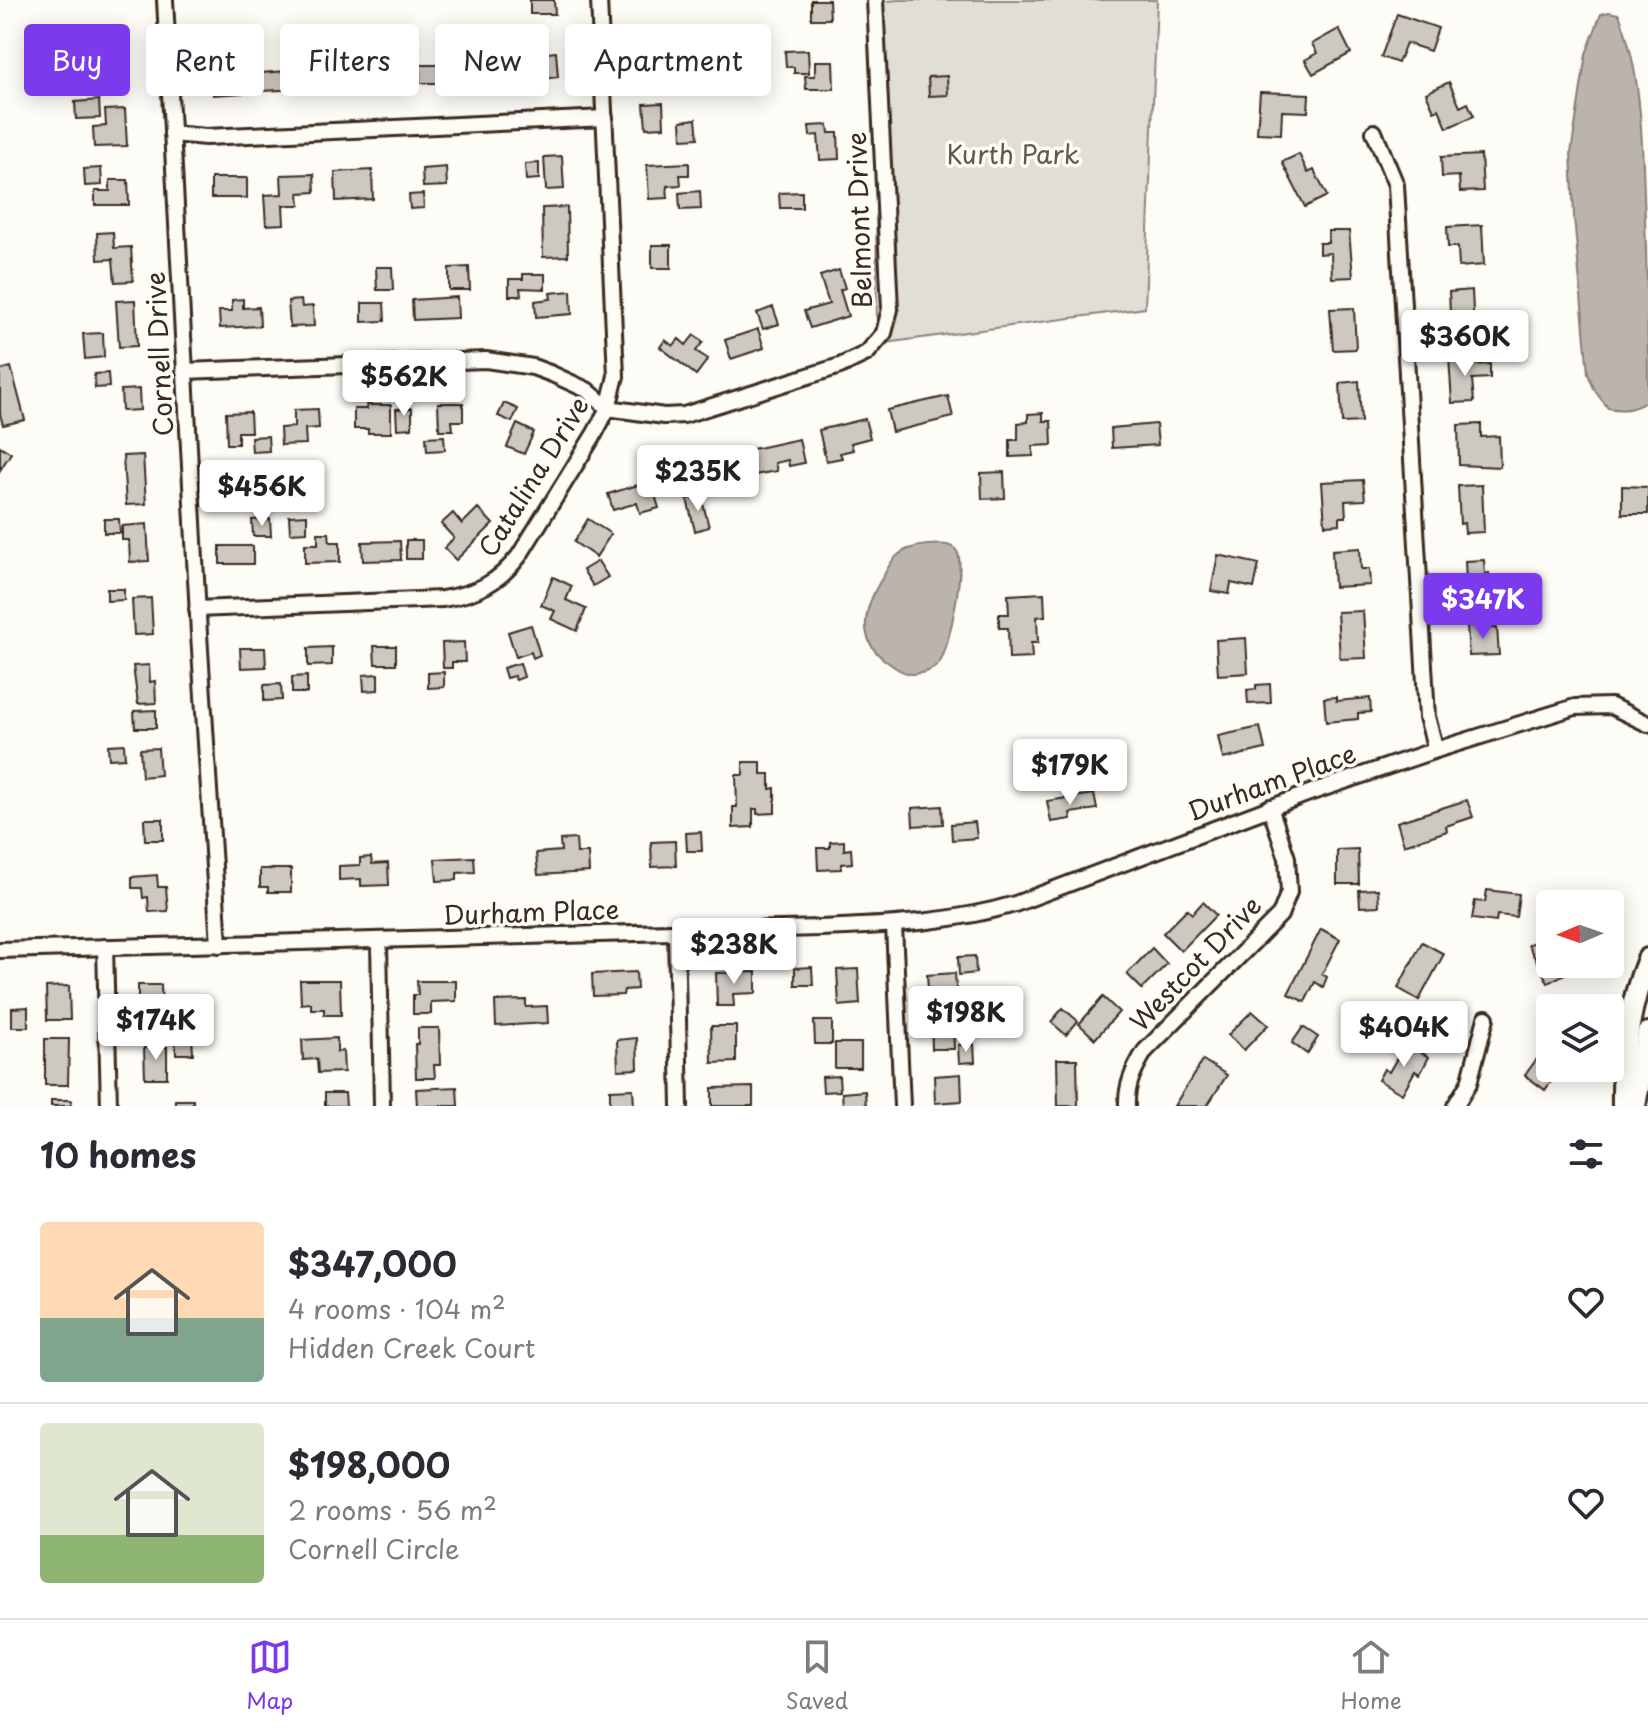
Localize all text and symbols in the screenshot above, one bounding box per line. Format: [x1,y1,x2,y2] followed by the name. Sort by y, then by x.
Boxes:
[24,24,130,96] chip: Buy
[146,24,264,96] chip: Rent
[280,24,419,96] chip: Filters
[435,24,549,96] chip: New
[565,24,771,96] chip: Apartment
[836,131,881,309] street label: Belmont Drive
[946,134,1080,173] park label: Kurth Park
[135,271,182,437] street label: Cornell Drive
[1409,310,1521,378] pin: $360K
[1420,316,1510,355] text: $360K
[348,350,460,418] pin: $562K
[360,356,448,395] text: $562K
[468,388,598,564] street label: Catalina Drive
[642,445,754,513] pin: $235K
[655,451,741,490] text: $235K
[206,460,318,528] pin: $456K
[218,466,306,505] text: $456K
[1427,573,1539,641] pin: $347K
[1441,579,1525,618] text: $347K
[1182,733,1361,830] street label: Durham Place
[1014,739,1126,807] pin: $179K
[1031,745,1109,784] text: $179K
[1120,886,1270,1039] street label: Westcot Drive
[442,889,620,934] street label: Durham Place
[1536,890,1624,978] north arrow
[1536,890,1624,1082] map controls
[678,918,790,986] pin: $238K
[690,924,778,963] text: $238K
[910,986,1022,1054] pin: $198K
[926,992,1006,1031] text: $198K
[100,994,212,1062] pin: $174K
[1536,994,1624,1082] button: layers
[116,1000,196,1039] text: $174K
[1348,1001,1460,1069] pin: $404K
[1359,1007,1449,1046] text: $404K
[40,1128,196,1180] text: 10 homes
[1564,1132,1608,1176] icon: filters
[288,1237,457,1289] text: $347,000
[104,1254,200,1350] icon: home
[1564,1280,1608,1324] icon: heart
[288,1289,506,1328] text: 4 rooms · 104 m²
[288,1328,535,1367] text: Hidden Creek Court
[288,1438,450,1490] text: $198,000
[104,1455,200,1551] icon: home
[1564,1481,1608,1525] icon: heart
[288,1490,497,1529] text: 2 rooms · 56 m²
[288,1529,460,1568] text: Cornell Circle
[246,1635,293,1716] tab: Map
[786,1635,848,1716] tab: Saved
[1341,1635,1402,1716] tab: Home

